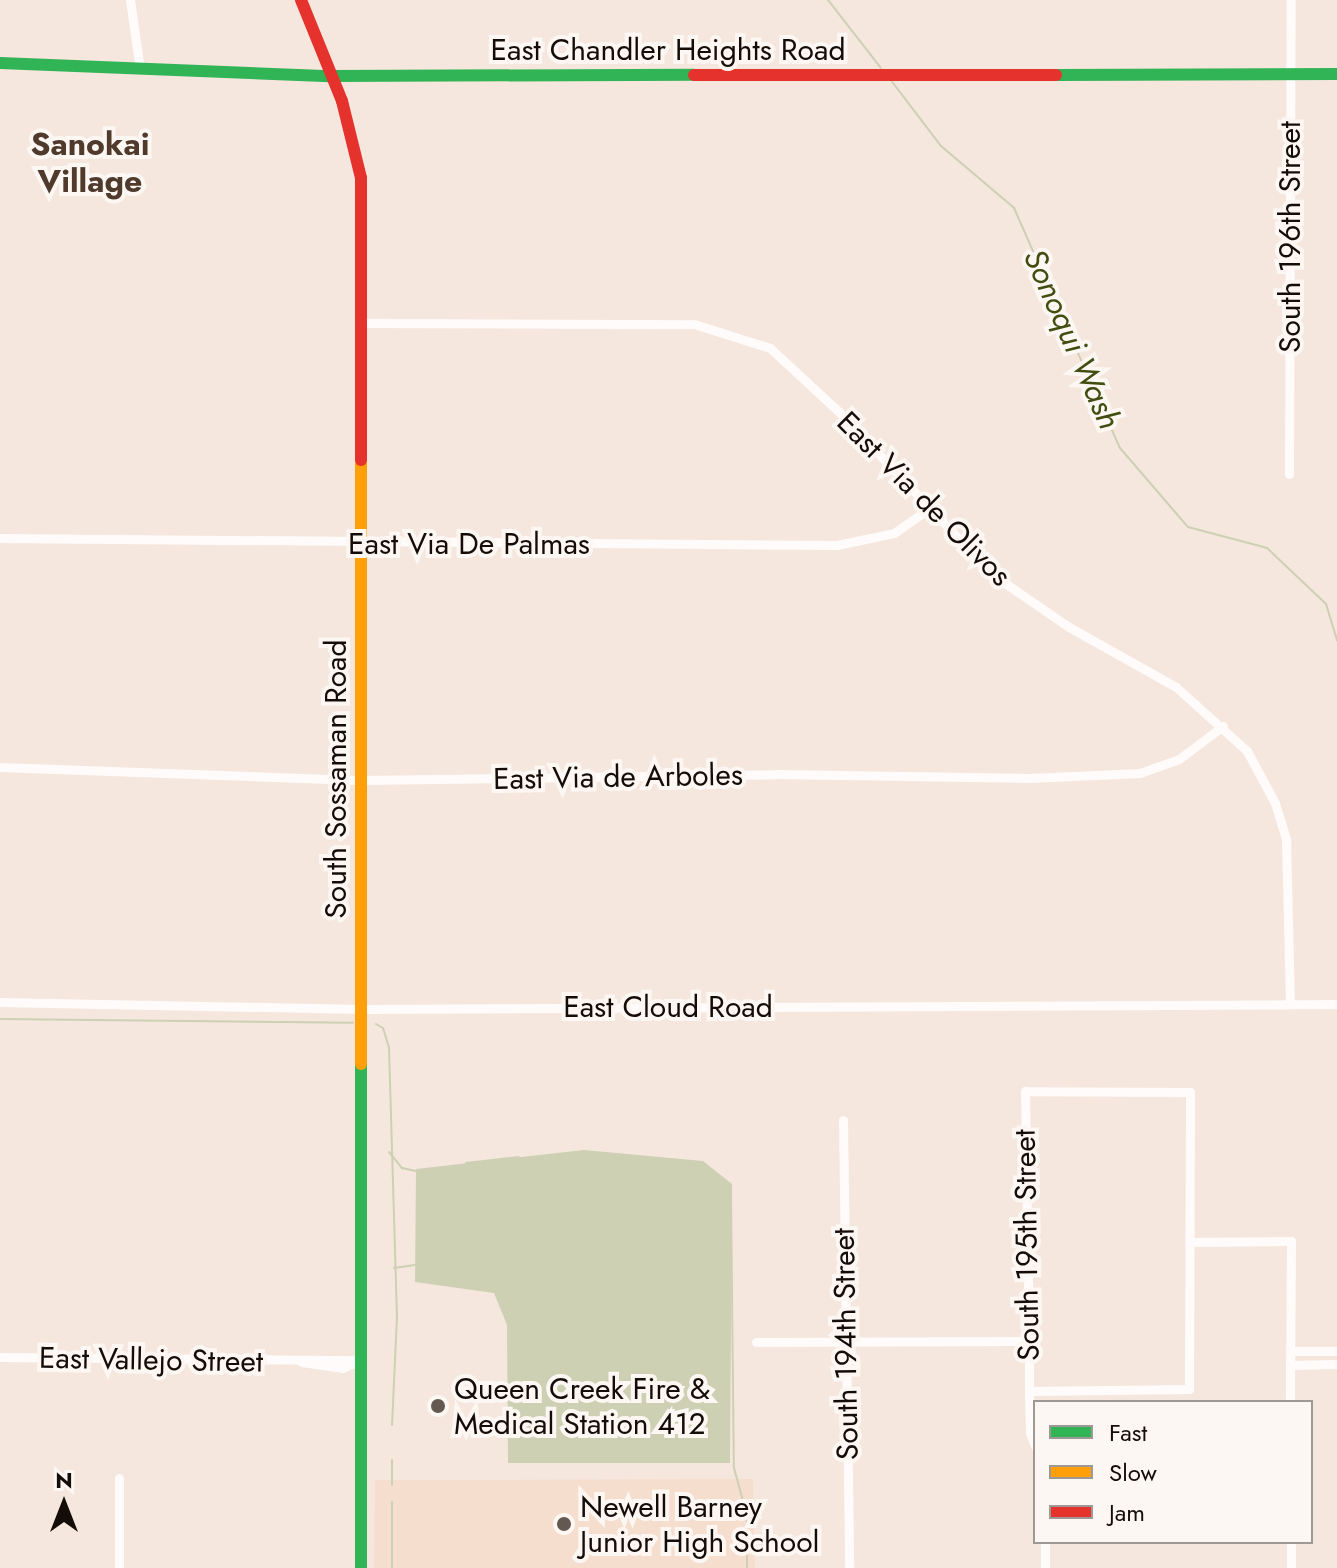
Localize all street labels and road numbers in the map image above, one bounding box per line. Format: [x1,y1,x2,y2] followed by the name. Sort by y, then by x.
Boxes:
[491,32,845,68] street label: East Chandler Heights Road
[1272,121,1308,353] street label: South 196th Street
[829,404,1019,594] street label: East Via de Olivos
[348,526,590,562] street label: East Via De Palmas
[318,639,354,919] street label: South Sossaman Road
[493,757,743,797] street label: East Via de Arboles
[563,989,773,1025] street label: East Cloud Road
[1007,1129,1047,1361] street label: South 195th Street
[826,1228,866,1460] street label: South 194th Street
[39,1340,263,1380] street label: East Vallejo Street

